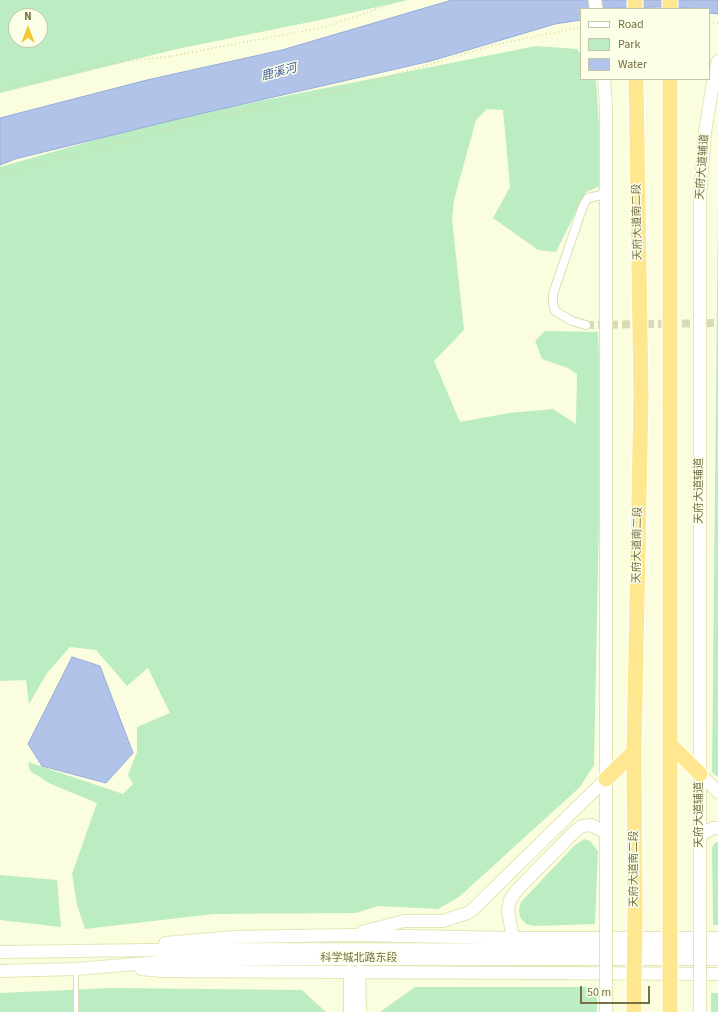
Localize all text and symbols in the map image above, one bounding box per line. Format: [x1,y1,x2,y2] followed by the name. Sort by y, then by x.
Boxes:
[8,8,48,48] north arrow
[580,8,710,80] legend
[24,9,32,24] text: N
[618,16,644,33] text: Road
[618,36,640,53] text: Park
[618,56,647,73] text: Water
[260,62,298,84] water label: 鹿溪河
[694,134,712,200] street label: 天府大道辅道
[631,183,645,261] street label: 天府大道南二段
[693,458,707,524] street label: 天府大道辅道
[631,506,645,584] street label: 天府大道南二段
[693,782,707,848] street label: 天府大道辅道
[628,831,642,907] street label: 天府大道南二段
[321,952,397,966] street label: 科学城北路东段
[582,978,652,1004] scale bar
[587,984,611,1001] text: 50 m

